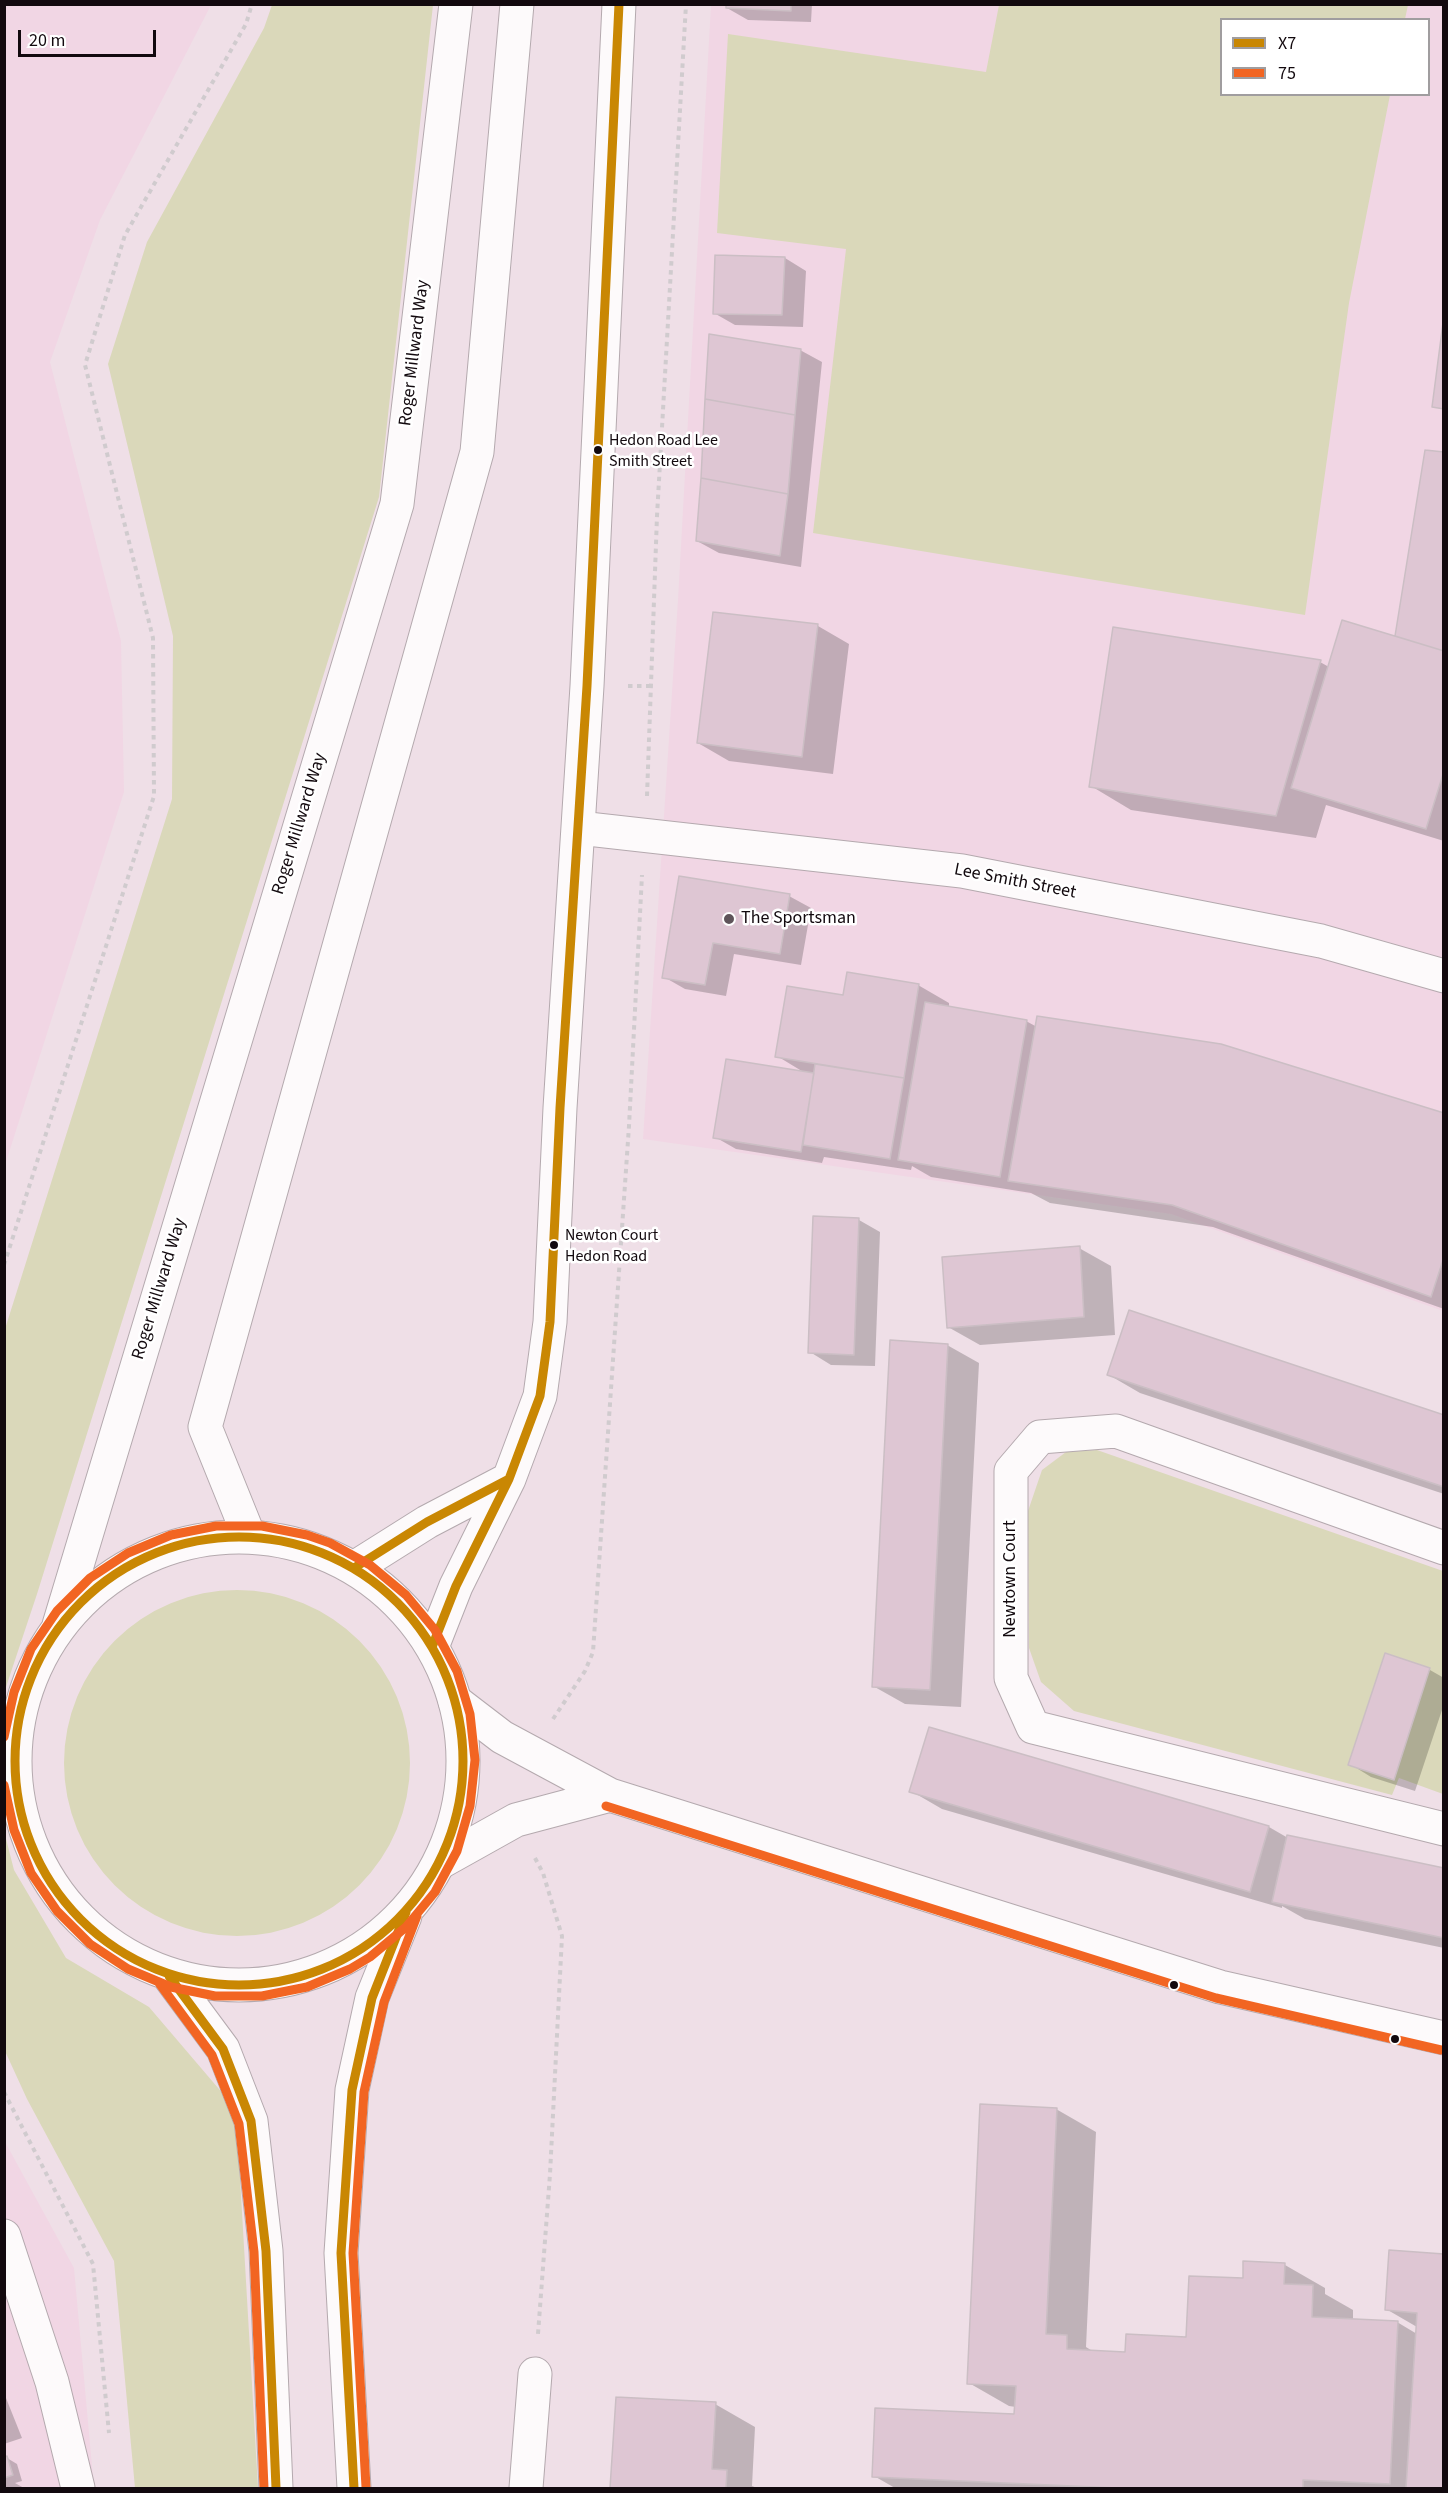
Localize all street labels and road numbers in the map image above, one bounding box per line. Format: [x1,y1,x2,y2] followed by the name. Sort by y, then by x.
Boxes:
[395,279,435,427] street label: Roger Millward Way
[268,751,332,897] street label: Roger Millward Way
[952,860,1078,904] street label: Lee Smith Street
[128,1216,192,1362] street label: Roger Millward Way
[1000,1520,1022,1638] street label: Newtown Court

